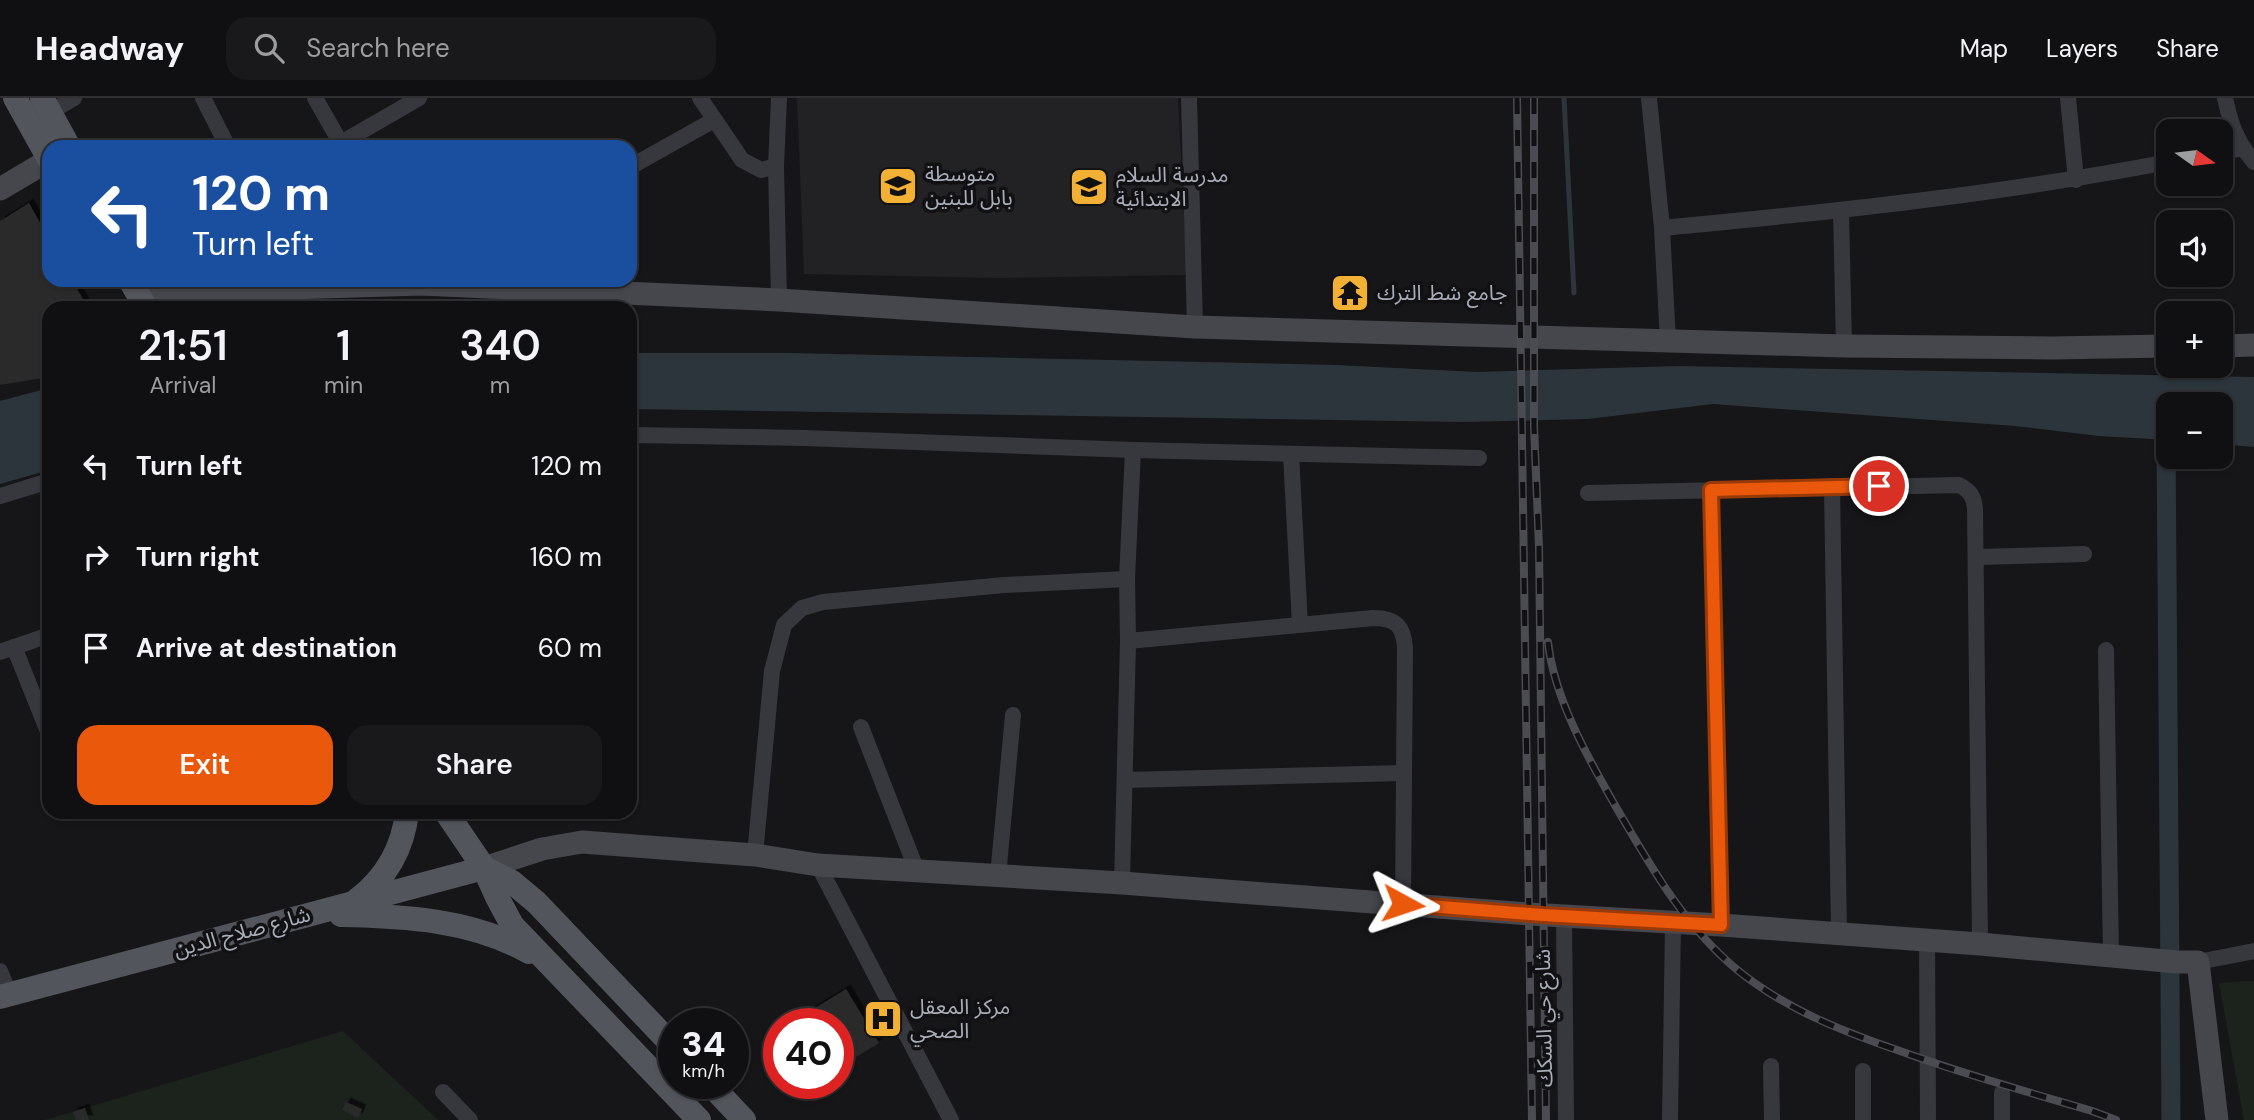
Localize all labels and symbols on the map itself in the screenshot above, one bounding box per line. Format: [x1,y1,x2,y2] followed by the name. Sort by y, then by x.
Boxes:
[2156,119,2233,196] north arrow
[925,160,1013,212] place label: متوسطة بابل للبنين
[1116,161,1229,213] place label: مدرسة السلام الابتدائية
[877,165,919,207] school or university icon: متوسطة بابل للبنين
[1068,166,1110,208] school or university icon: مدرسة السلام الابتدائية
[1329,272,1371,314] temple icon: جامع شط الترك
[1377,279,1507,308] place label: جامع شط الترك
[1849,456,1909,516] pin
[1366,867,1440,941] position arrow
[171,900,314,965] street label: شارع صلاح الدين
[1529,949,1561,1087] street label: شارع حي السكك
[910,993,1010,1047] place label: مركز المعقل الصحي
[862,998,904,1040] hospital icon: مركز المعقل الصحي
[763,1008,854,1099] speed limit sign: 40

